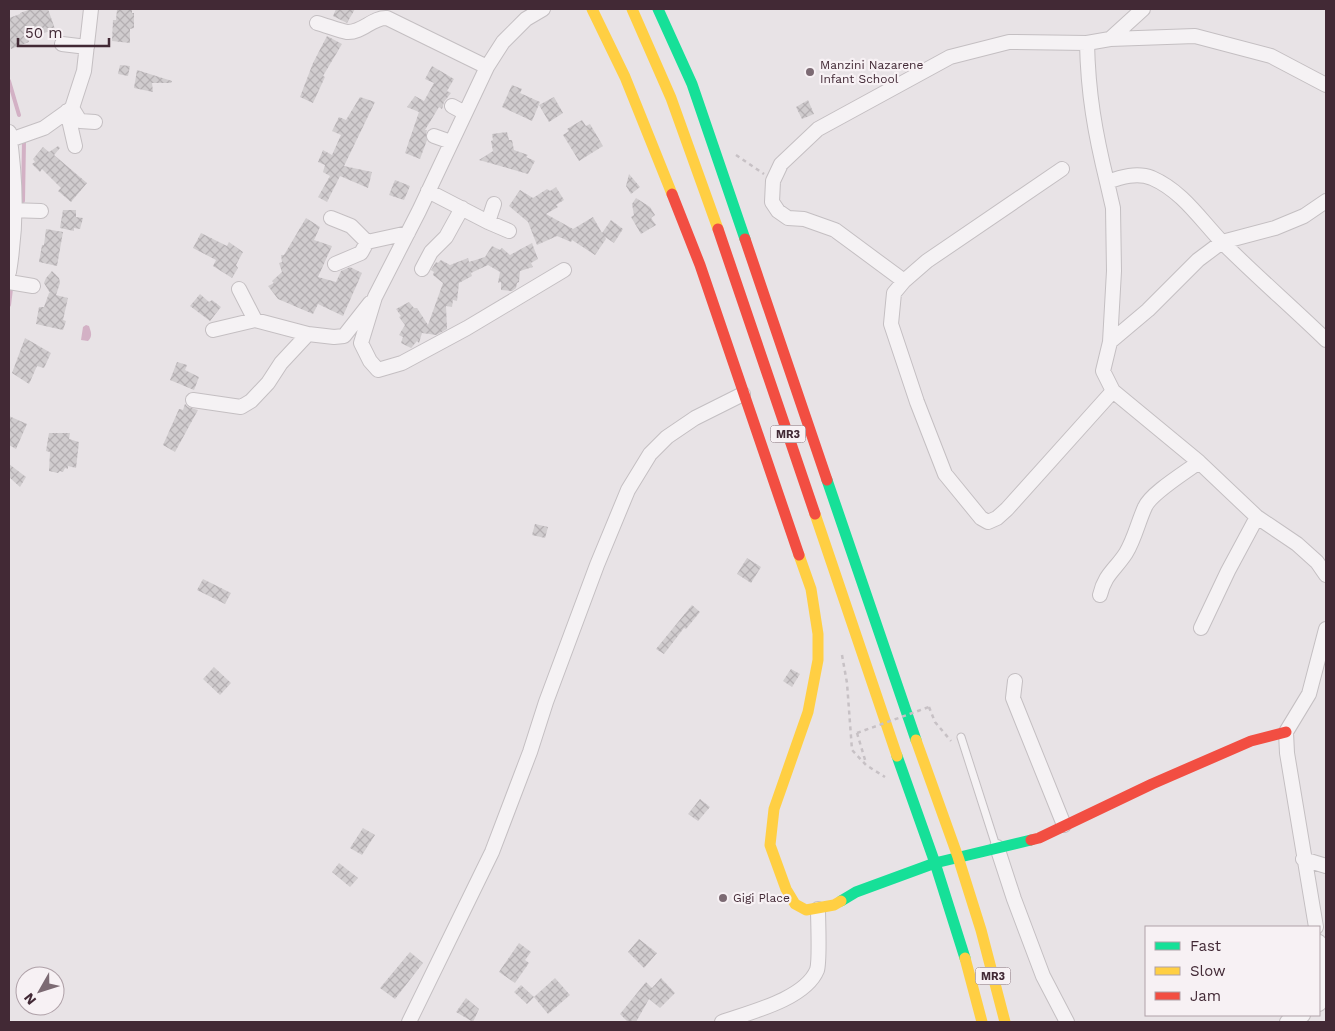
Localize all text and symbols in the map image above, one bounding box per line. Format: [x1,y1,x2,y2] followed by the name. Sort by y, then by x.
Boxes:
[18,15,109,47] scale bar
[25,24,62,42] text: 50 m
[820,58,923,86] place label: Manzini Nazarene Infant School
[804,66,816,78] marker: Manzini Nazarene Infant School
[770,426,806,442] road number: MR3
[733,891,790,905] place label: Gigi Place
[717,892,729,904] marker: Gigi Place
[1145,926,1320,1016] legend
[1190,937,1222,955] text: Fast
[1190,962,1226,980] text: Slow
[15,966,65,1016] north arrow
[976,968,1010,984] road number: MR3
[1190,987,1221,1005] text: Jam
[20,990,39,1008] text: N

